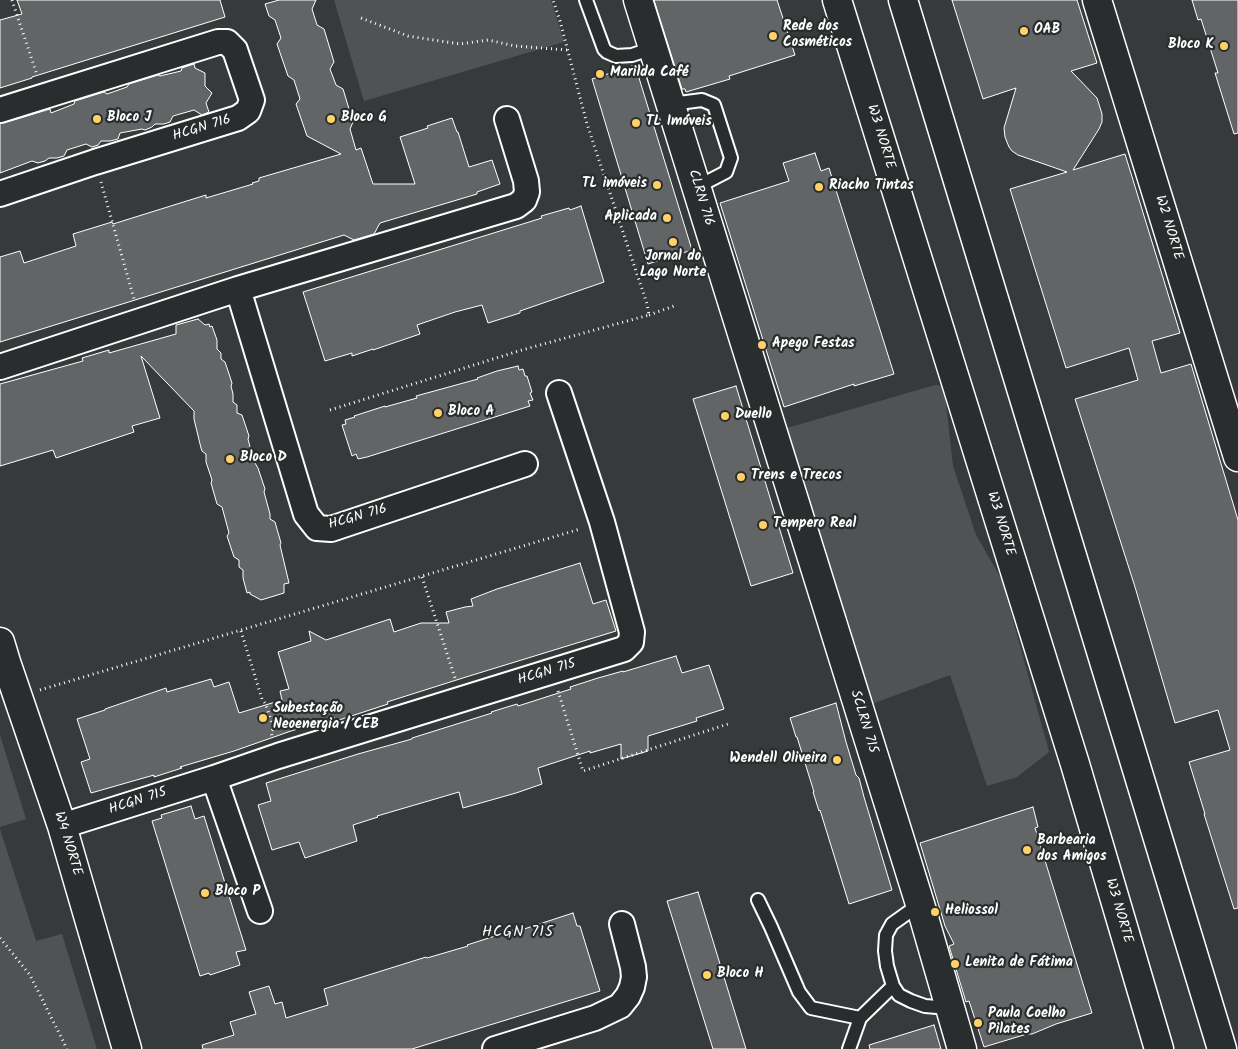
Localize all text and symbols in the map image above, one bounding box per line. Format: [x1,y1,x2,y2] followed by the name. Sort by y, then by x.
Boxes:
[783,20,852,52] place label: Rede dos Cosméticos
[1034,23,1060,39] place label: OAB
[1018,25,1030,37] marker: OAB
[767,30,779,42] marker: Rede dos Cosméticos
[1168,38,1214,54] place label: Bloco K
[1218,40,1230,52] marker: Bloco K
[610,66,688,82] place label: Marilda Café
[594,68,606,80] marker: Marilda Café
[862,103,898,171] street label: W3 NORTE
[107,111,151,127] place label: Bloco J
[341,111,387,127] place label: Bloco G
[171,112,233,146] street label: HCGN 716
[91,113,103,125] marker: Bloco J
[325,113,337,125] marker: Bloco G
[646,115,712,131] place label: TL Imóveis
[630,117,642,129] marker: TL Imóveis
[683,168,717,228] street label: CLRN 716
[582,177,647,193] place label: TL imóveis
[651,179,663,191] marker: TL imóveis
[829,179,914,195] place label: Riacho Tintas
[813,181,825,193] marker: Riacho Tintas
[1150,194,1186,262] street label: W2 NORTE
[605,210,657,226] place label: Aplicada
[661,212,673,224] marker: Aplicada
[667,236,679,248] marker: Jornal do Lago Norte
[640,250,706,282] place label: Jornal do Lago Norte
[772,337,855,353] place label: Apego Festas
[756,339,768,351] marker: Apego Festas
[448,405,494,421] place label: Bloco A
[432,407,444,419] marker: Bloco A
[735,408,772,424] place label: Duello
[719,410,731,422] marker: Duello
[240,451,287,467] place label: Bloco D
[224,453,236,465] marker: Bloco D
[751,469,842,485] place label: Trens e Trecos
[735,471,747,483] marker: Trens e Trecos
[982,490,1018,558] street label: W3 NORTE
[327,502,389,534] street label: HCGN 716
[773,517,856,533] place label: Tempero Real
[757,519,769,531] marker: Tempero Real
[516,656,578,690] street label: HCGN 715
[845,688,881,756] street label: SCLRN 715
[273,702,379,734] place label: Subestação Neoenergia / CEB
[257,712,269,724] marker: Subestação Neoenergia / CEB
[730,752,827,768] place label: Wendell Oliveira
[831,754,843,766] marker: Wendell Oliveira
[107,785,169,819] street label: HCGN 715
[49,810,85,878] street label: W4 NORTE
[1037,834,1106,866] place label: Barbearia dos Amigos
[1021,844,1033,856] marker: Barbearia dos Amigos
[1101,877,1135,945] street label: W3 NORTE
[215,885,260,901] place label: Bloco P
[199,887,211,899] marker: Bloco P
[945,904,998,920] place label: Heliossol
[929,906,941,918] marker: Heliossol
[481,924,555,942] district label: HCGN 715
[965,956,1073,972] place label: Lenita de Fátima
[949,958,961,970] marker: Lenita de Fátima
[717,967,764,983] place label: Bloco H
[701,969,713,981] marker: Bloco H
[988,1007,1066,1040] place label: Paula Coelho Pilates
[972,1017,984,1029] marker: Paula Coelho Pilates

